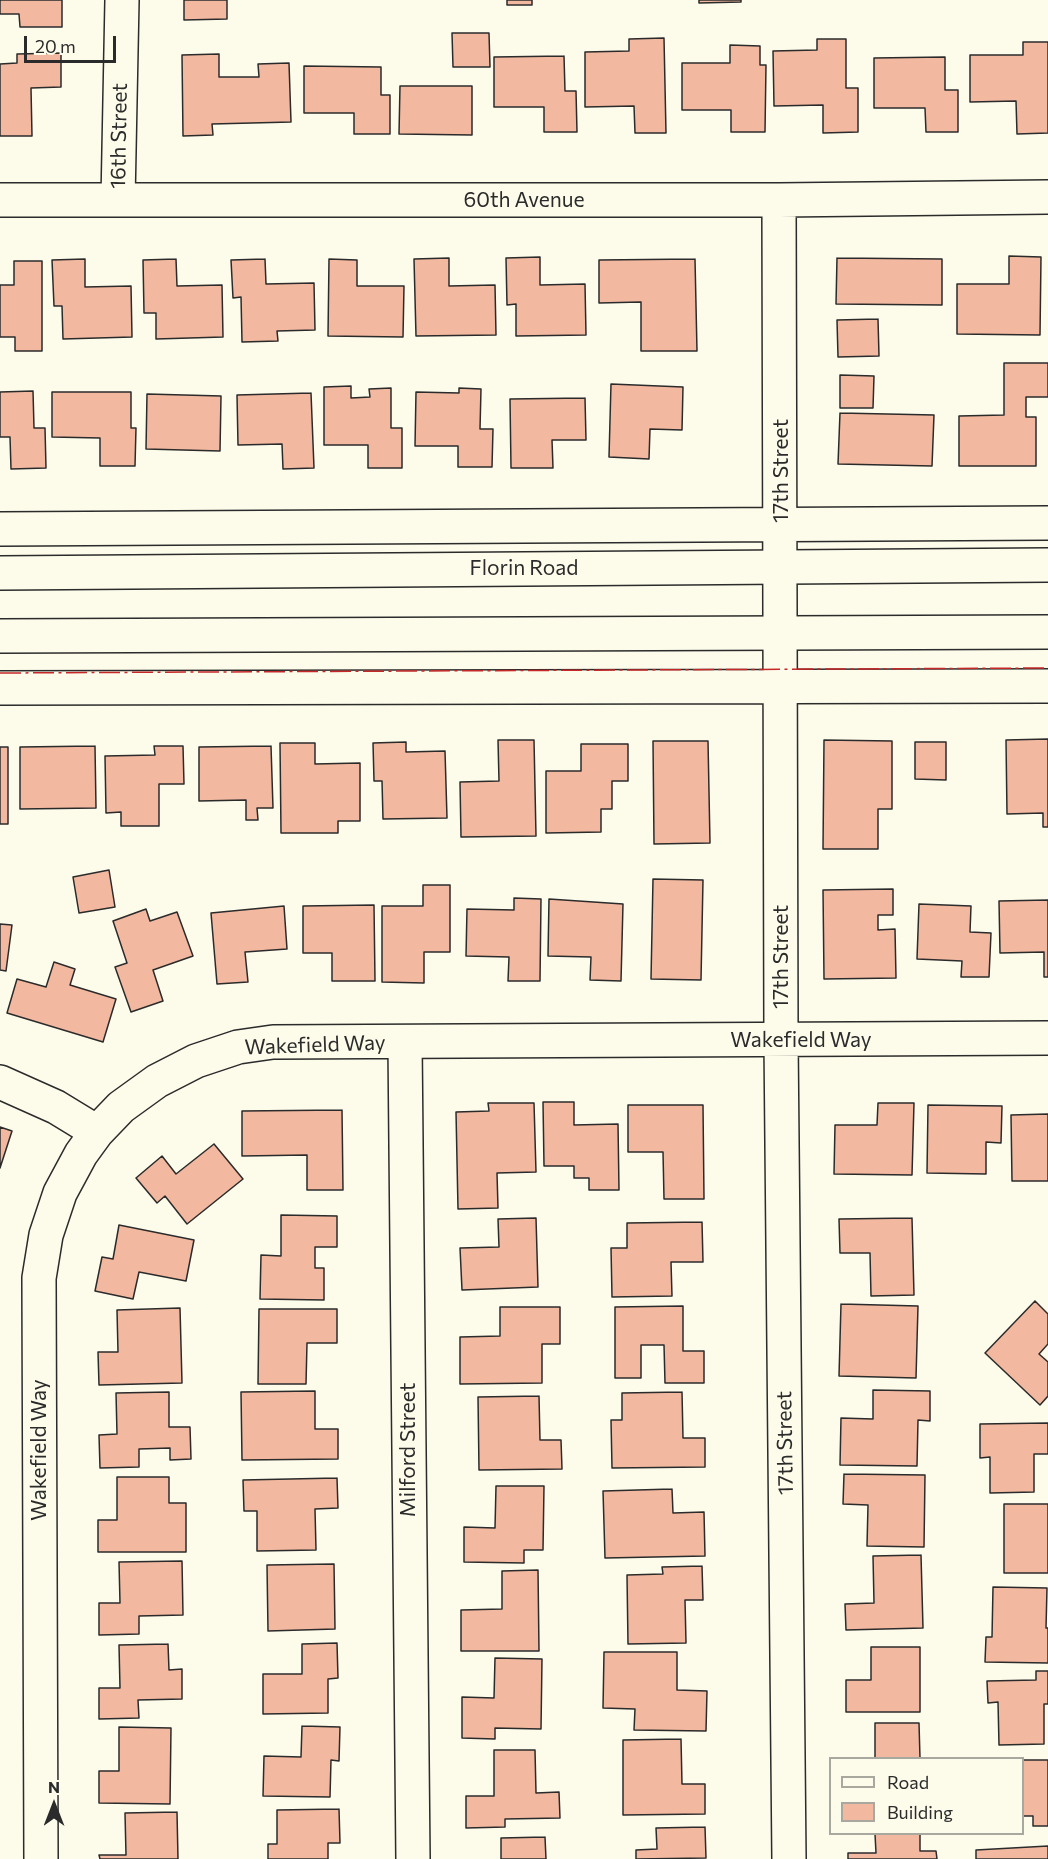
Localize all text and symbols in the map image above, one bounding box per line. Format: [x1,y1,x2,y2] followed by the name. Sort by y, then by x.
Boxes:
[27,24,118,62] scale bar
[35,35,76,57] text: 20 m
[105,83,133,189] street label: 16th Street
[463,187,585,213] street label: 60th Avenue
[768,419,794,523] street label: 17th Street
[470,555,578,581] street label: Florin Road
[768,905,794,1009] street label: 17th Street
[730,1027,872,1053] street label: Wakefield Way
[244,1030,386,1060] street label: Wakefield Way
[26,1379,52,1521] street label: Wakefield Way
[395,1383,421,1517] street label: Milford Street
[771,1391,799,1495] street label: 17th Street
[829,1757,1024,1835] legend
[887,1771,929,1793] text: Road
[24,1775,84,1835] north arrow
[48,1777,60,1796] text: N
[887,1801,953,1823] text: Building

